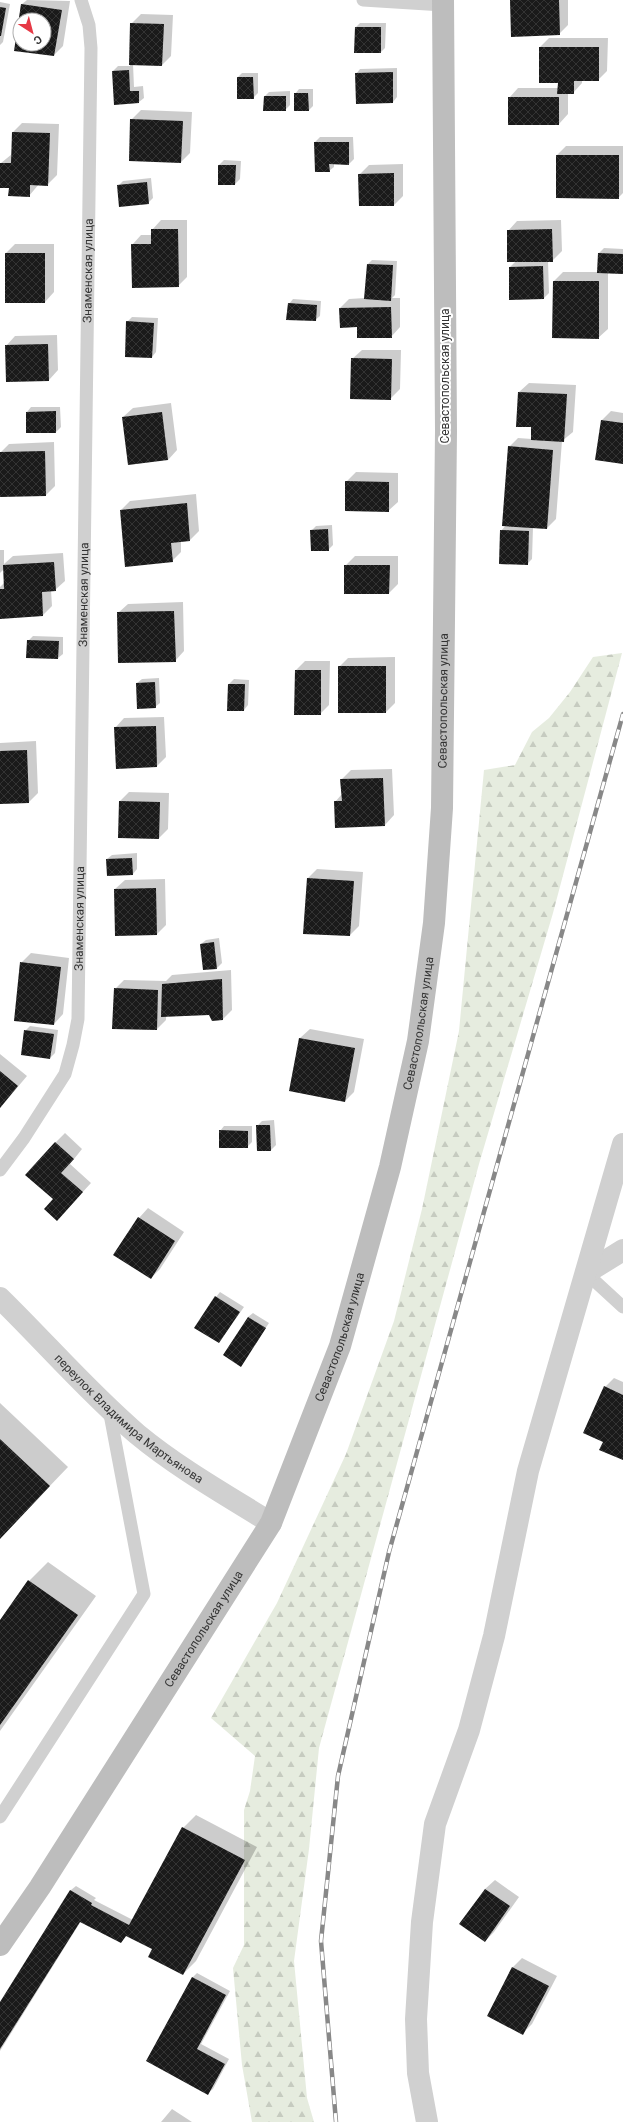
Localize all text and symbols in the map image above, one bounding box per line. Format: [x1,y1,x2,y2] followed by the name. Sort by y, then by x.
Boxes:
[12,12,52,52] north arrow
[31,32,44,47] text: С
[80,218,96,323] street label: Знаменская улица
[438,308,452,444] street label: Севастопольская улица
[76,542,91,647] street label: Знаменская улица
[435,633,451,769] street label: Севастопольская улица
[72,866,87,971] street label: Знаменская улица
[400,956,436,1091] street label: Севастопольская улица
[312,1271,367,1404] street label: Севастопольская улица
[52,1351,206,1486] street label: переулок Владимира Мартьянова
[162,1568,246,1690] street label: Севастопольская улица

